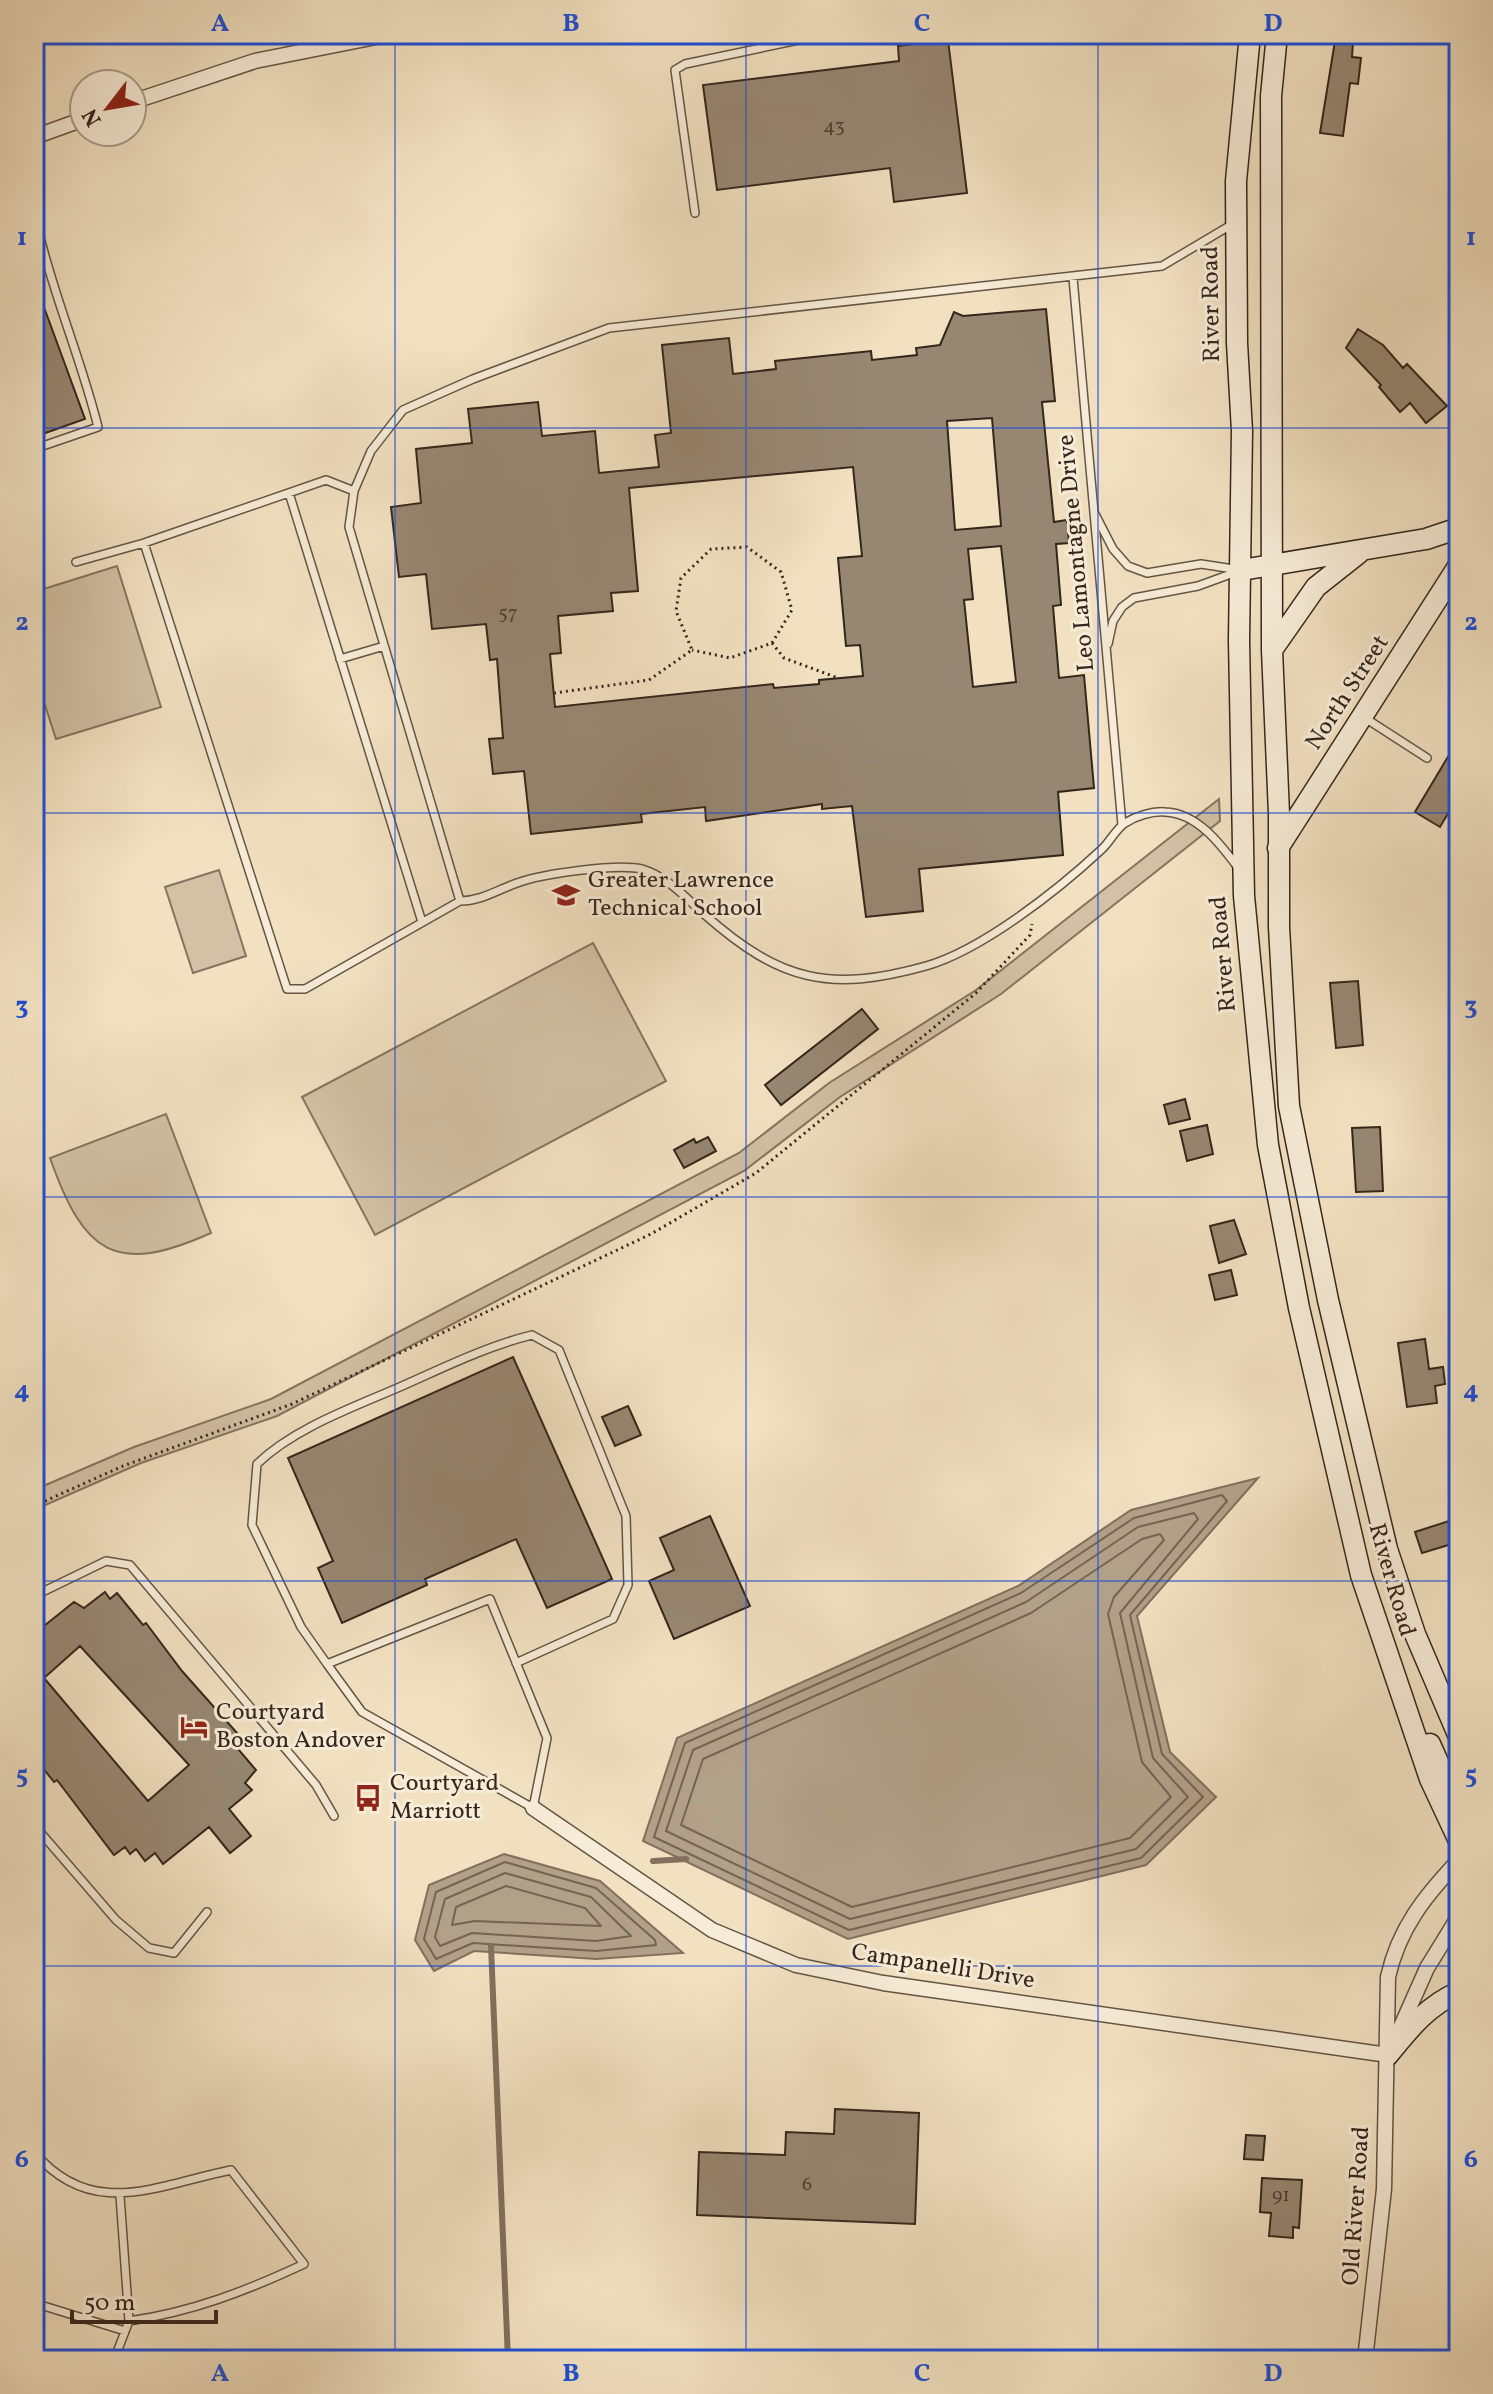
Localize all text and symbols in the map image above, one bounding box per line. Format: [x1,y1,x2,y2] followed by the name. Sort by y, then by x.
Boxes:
[211,6,230,42] text: A
[562,6,580,42] text: B
[914,6,930,42] text: C
[1263,6,1283,42] text: D
[68,68,148,148] north arrow
[76,102,110,132] text: N
[823,113,845,141] house number: 43
[17,220,27,256] text: 1
[1466,220,1476,256] text: 1
[1194,245,1230,363] street label: River Road
[1050,433,1104,673] street label: Leo Lamontagne Drive
[498,600,518,628] house number: 57
[15,605,29,641] text: 2
[1464,605,1478,641] text: 2
[1298,629,1398,757] street label: North Street
[588,864,774,926] place label: Greater Lawrence Technical School
[551,880,581,910] school or university icon: Greater Lawrence Technical School
[1202,894,1246,1014] street label: River Road
[15,989,29,1025] text: 3
[1464,989,1478,1025] text: 3
[14,1373,30,1409] text: 4
[1463,1373,1479,1409] text: 4
[1359,1519,1423,1641] street label: River Road
[216,1696,385,1758] place label: Courtyard Boston Andover
[179,1712,209,1742] hotel icon: Courtyard Boston Andover
[16,1758,28,1794] text: 5
[1465,1758,1477,1794] text: 5
[390,1767,499,1829] place label: Courtyard Marriott
[353,1783,383,1813] bus stop icon: Courtyard Marriott
[849,1936,1037,1998] street label: Campanelli Drive
[1334,2125,1380,2287] street label: Old River Road
[15,2142,29,2178] text: 6
[1464,2142,1478,2178] text: 6
[802,2171,812,2199] house number: 6
[1272,2182,1290,2210] house number: 91
[72,2274,216,2324] scale bar
[84,2287,136,2321] text: 50 m
[211,2356,230,2392] text: A
[562,2356,580,2392] text: B
[914,2356,930,2392] text: C
[1263,2356,1283,2392] text: D

